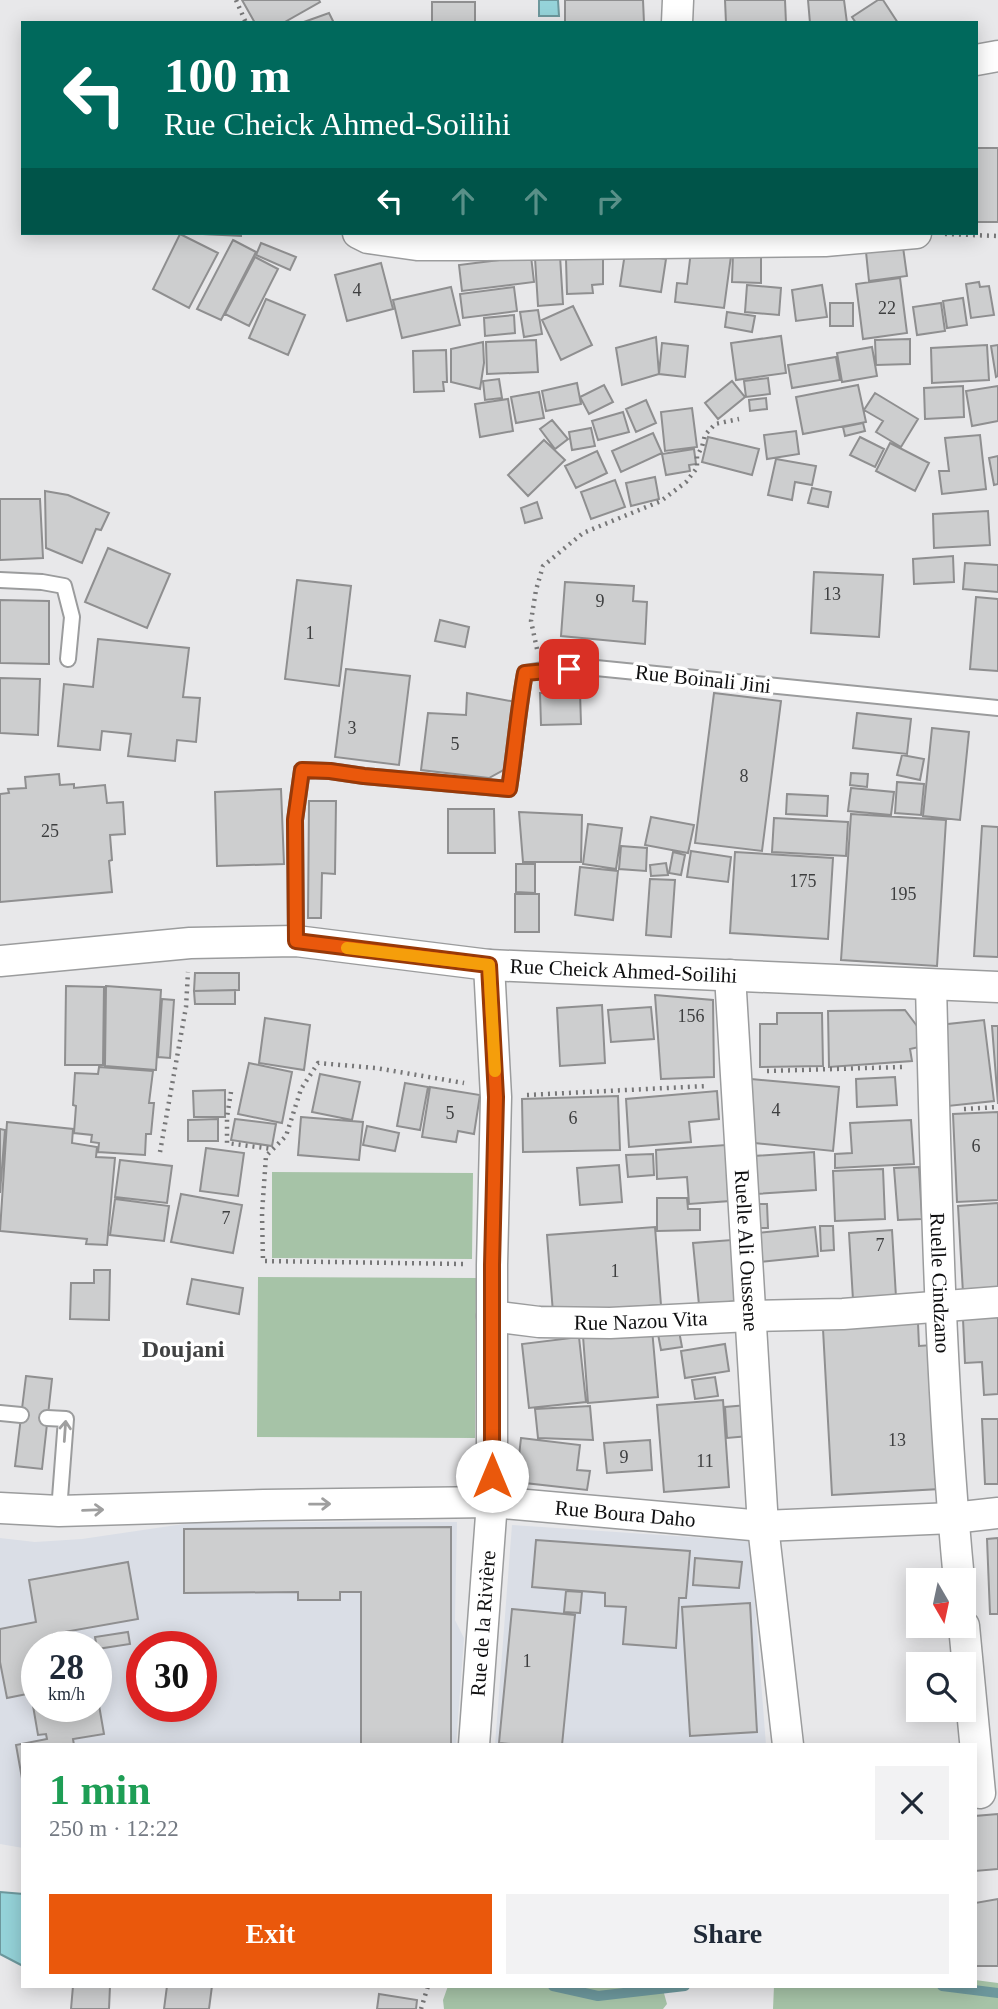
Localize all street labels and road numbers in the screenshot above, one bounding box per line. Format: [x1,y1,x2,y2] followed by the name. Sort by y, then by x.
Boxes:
[634,660,772,698] street label: Rue Boinali Jini
[509,954,738,988] street label: Rue Cheick Ahmed-Soilihi
[730,1169,763,1332] street label: Ruelle Ali Oussene
[925,1212,955,1354] street label: Ruelle Cindzano
[574,1306,709,1335] street label: Rue Nazou Vita
[554,1496,697,1532] street label: Rue Boura Daho
[466,1549,500,1697] street label: Rue de la Rivière

